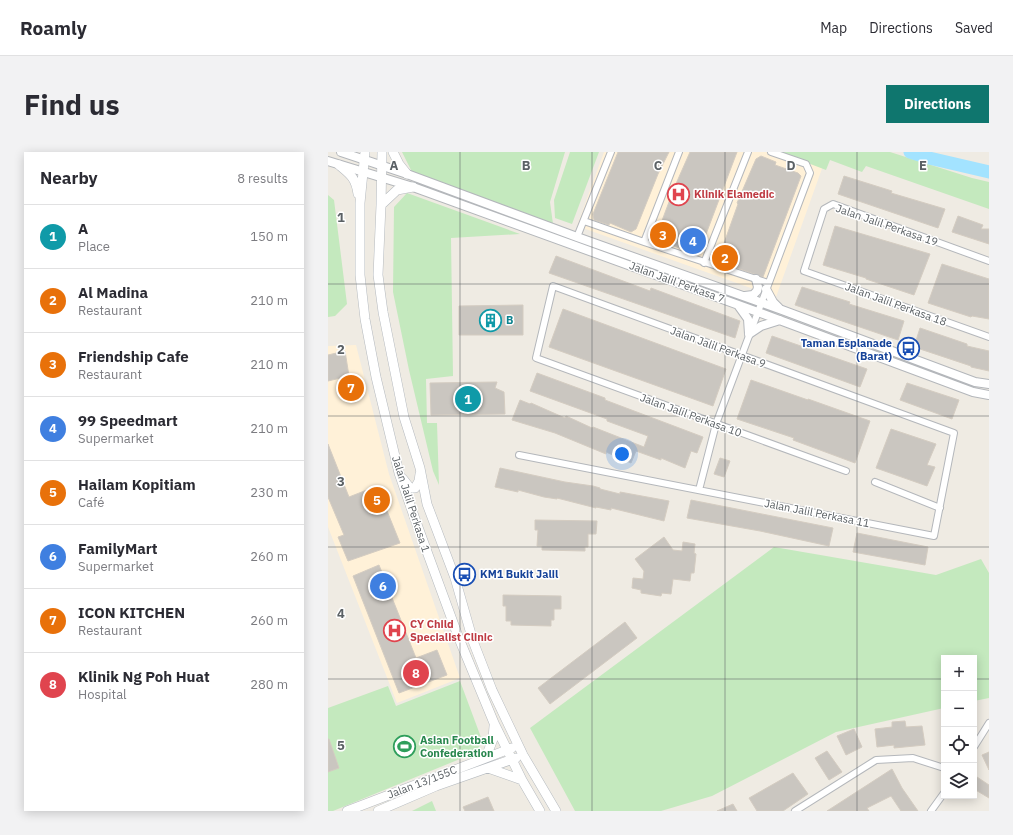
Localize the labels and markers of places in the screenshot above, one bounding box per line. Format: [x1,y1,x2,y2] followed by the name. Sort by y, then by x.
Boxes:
[665,181,691,207] hospital icon: Klinik Elamedic
[694,187,775,201] place label: Klinik Elamedic
[650,220,676,250] pin: 3
[680,226,706,256] pin: 4
[712,243,738,273] pin: 2
[478,307,504,333] building icon: B
[506,313,513,327] place label: B
[801,336,892,363] place label: Taman Esplanade (Barat)
[895,336,921,362] bus stop icon: Taman Esplanade (Barat)
[338,373,364,403] pin: 7
[455,384,481,414] pin: 1
[364,485,390,515] pin: 5
[452,561,478,587] bus stop icon: KM1 Bukit Jalil
[480,567,559,581] place label: KM1 Bukit Jalil
[370,571,396,601] pin: 6
[381,617,407,643] hospital icon: CY Child Specialist Clinic
[410,617,493,644] place label: CY Child Specialist Clinic
[403,658,429,688] pin: 8
[391,733,417,759] sports icon: Asian Football Confederation
[420,733,494,760] place label: Asian Football Confederation

